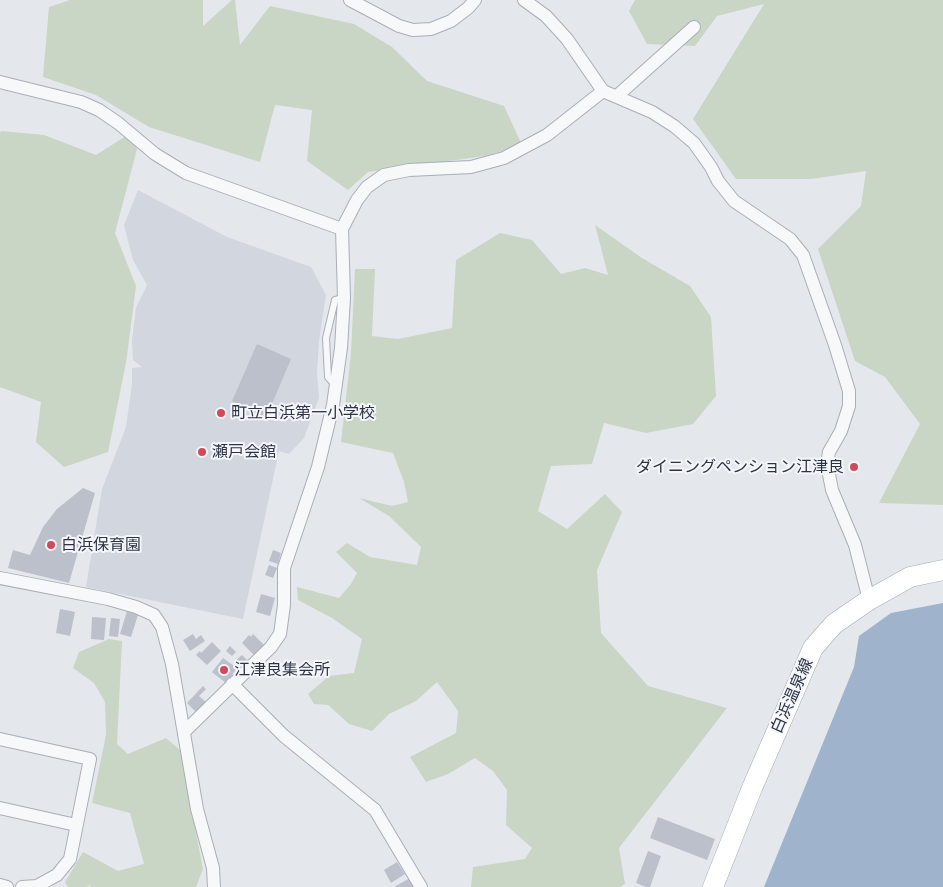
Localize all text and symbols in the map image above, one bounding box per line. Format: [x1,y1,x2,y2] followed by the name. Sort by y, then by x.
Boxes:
[231,403,375,423] place label: 町立白浜第一小学校
[215,407,227,419] marker: 町立白浜第一小学校
[212,442,276,462] place label: 瀬戸会館
[196,446,208,458] marker: 瀬戸会館
[636,457,844,477] place label: ダイニングペンション江津良
[848,461,860,473] marker: ダイニングペンション江津良
[61,535,141,555] place label: 白浜保育園
[45,539,57,551] marker: 白浜保育園
[767,656,817,736] street label: 白浜温泉線
[234,660,330,680] place label: 江津良集会所
[218,664,230,676] marker: 江津良集会所

